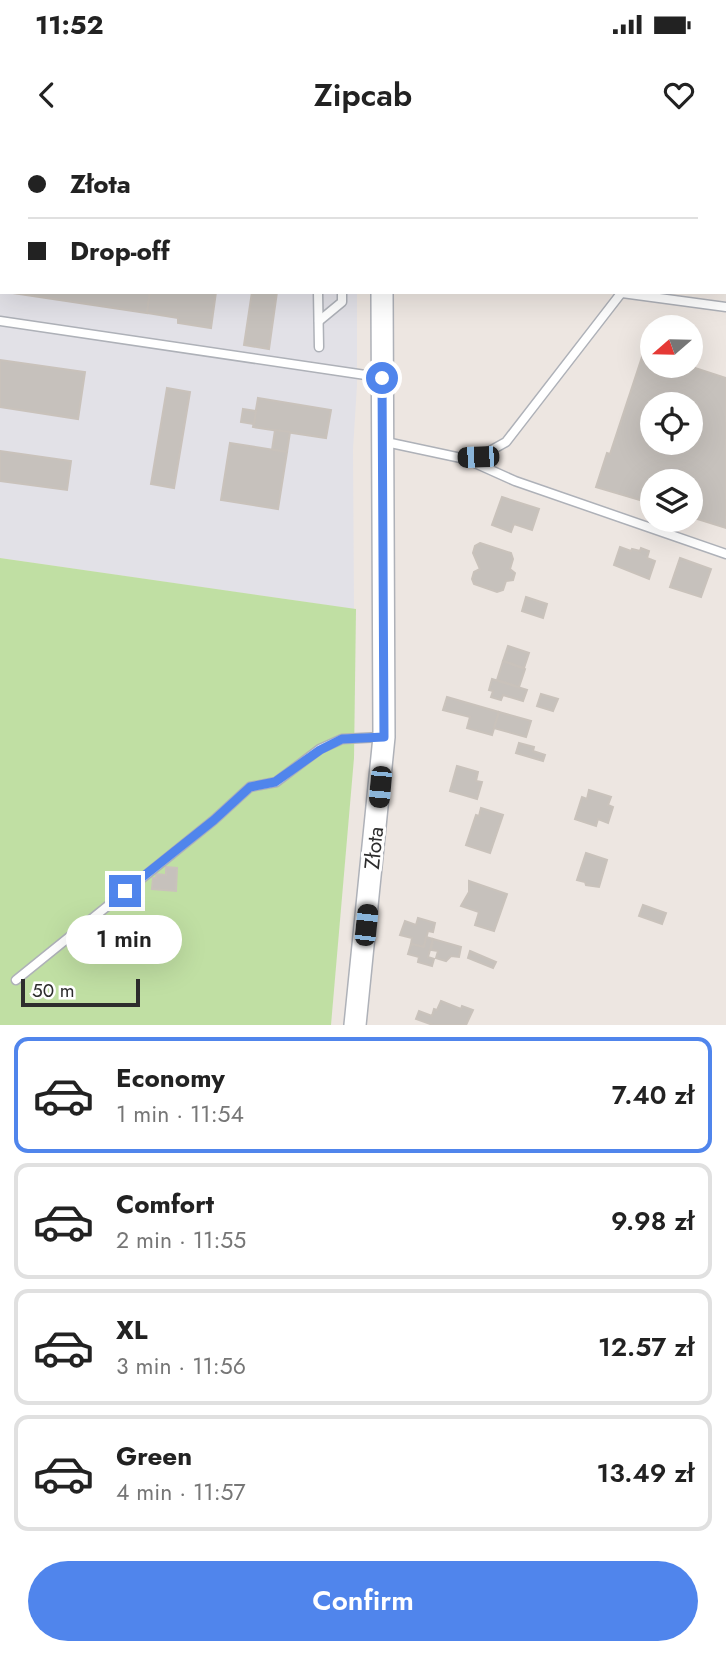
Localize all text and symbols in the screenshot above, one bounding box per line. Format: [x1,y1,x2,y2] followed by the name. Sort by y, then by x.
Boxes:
[35,6,104,44] text: 11:52
[314,72,412,118] text: Zipcab
[28,76,66,114] icon: back
[660,76,698,114] icon: heart
[70,165,131,203] text: Złota
[70,232,170,270] text: Drop-off
[640,315,704,378] north arrow
[640,315,703,532] map controls
[366,362,398,394] route start
[640,392,703,455] button: locate
[457,446,500,468] car
[640,469,703,532] button: layers
[368,765,393,809] car
[357,825,391,871] street label: Złota
[109,875,141,907] route end
[354,903,379,947] car
[67,916,183,964] callout: 1 min
[96,922,152,956] text: 1 min
[21,976,140,1008] scale bar
[32,977,75,1004] text: 50 m
[116,1059,225,1097] text: Economy
[32,1064,95,1127] icon: car
[612,1076,694,1114] text: 7.40 zł
[116,1097,244,1131] text: 1 min · 11:54
[116,1185,214,1223] text: Comfort
[32,1190,95,1253] icon: car
[611,1202,694,1240] text: 9.98 zł
[116,1223,246,1257] text: 2 min · 11:55
[116,1311,148,1349] text: XL
[32,1316,95,1379] icon: car
[598,1328,694,1366] text: 12.57 zł
[116,1349,246,1383] text: 3 min · 11:56
[116,1437,192,1475] text: Green
[32,1442,95,1505] icon: car
[596,1454,694,1492] text: 13.49 zł
[116,1475,246,1509] text: 4 min · 11:57
[28,1561,698,1641] button: Confirm

